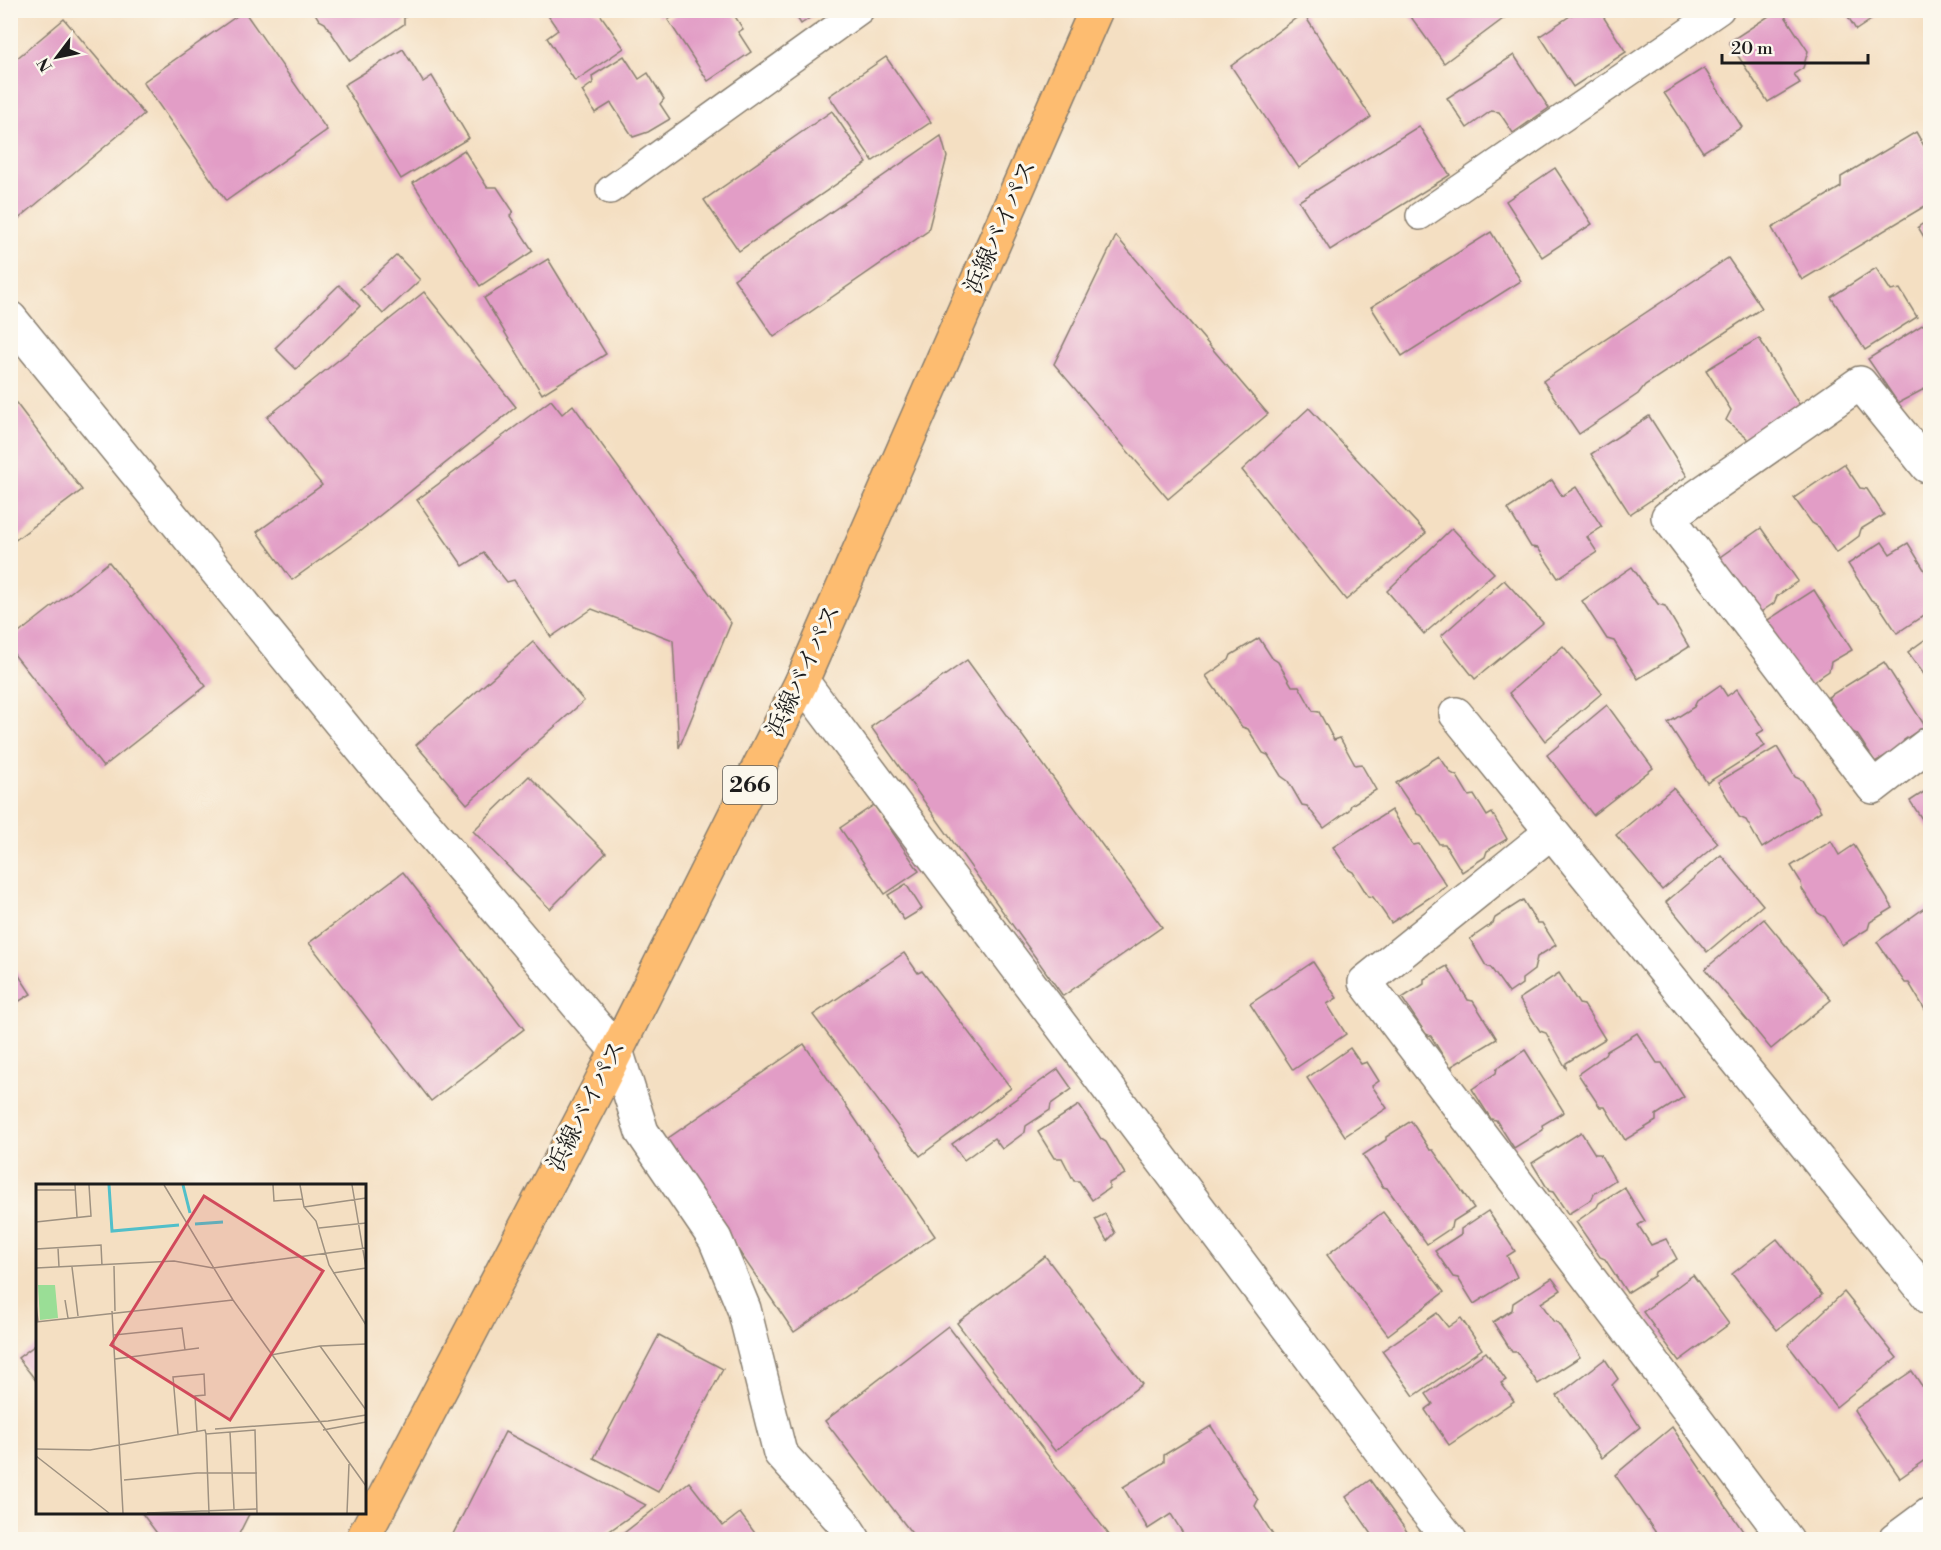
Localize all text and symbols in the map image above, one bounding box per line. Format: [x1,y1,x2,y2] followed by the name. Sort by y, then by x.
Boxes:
[27,27,87,87] north arrow
[1722,27,1868,65] scale bar
[1731,37,1773,60] text: 20 m
[33,53,57,75] text: N
[958,155,1044,299] street label: 浜線バイパス
[760,600,848,742] street label: 浜線バイパス
[723,766,777,804] road number: 266
[541,1035,633,1177] street label: 浜線バイパス
[36,1184,366,1514] inset map

